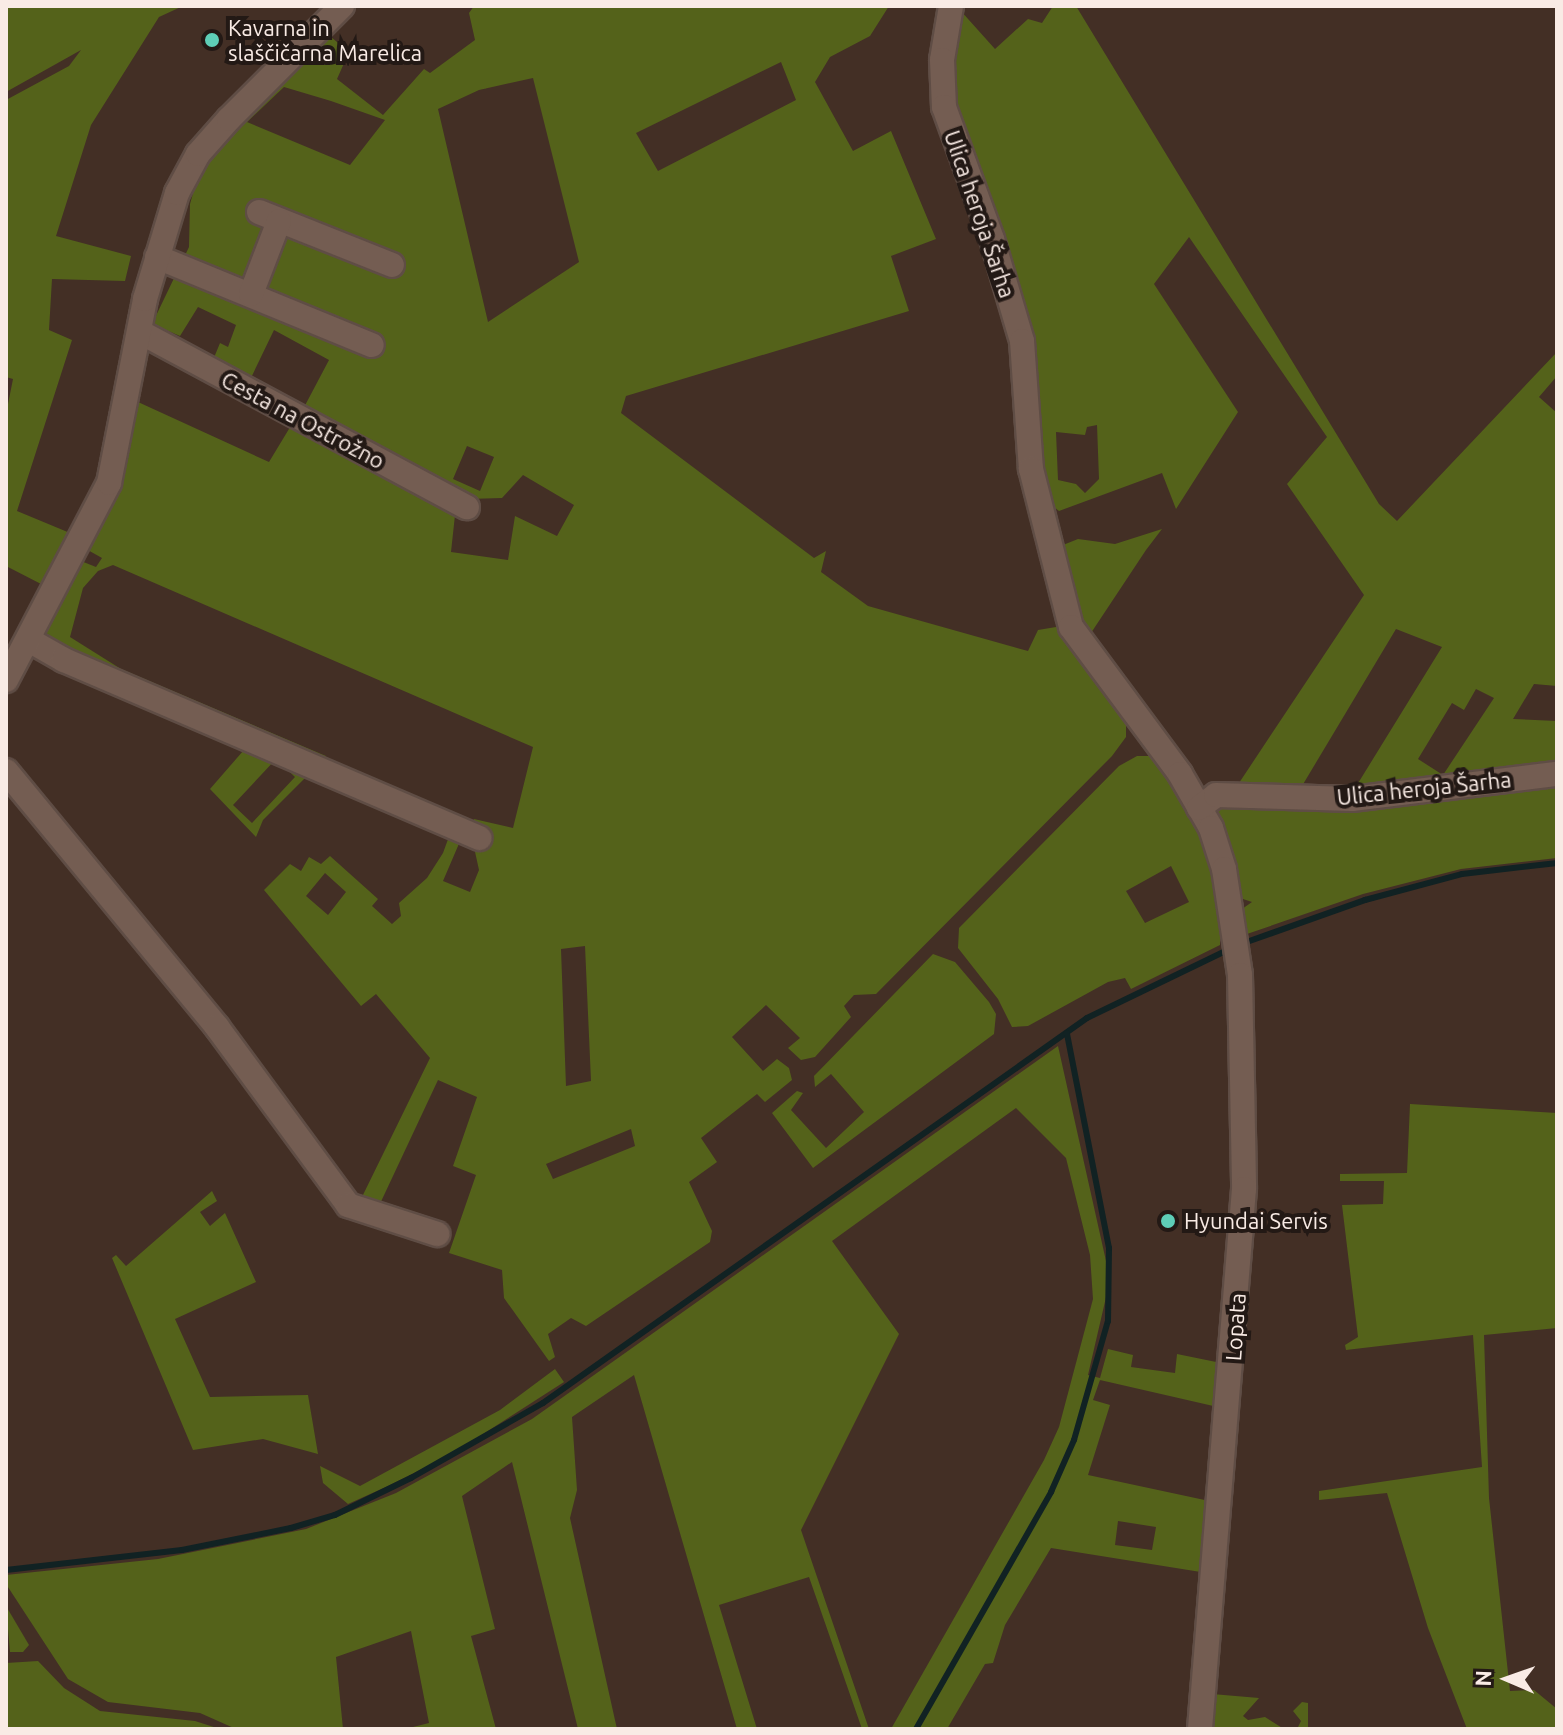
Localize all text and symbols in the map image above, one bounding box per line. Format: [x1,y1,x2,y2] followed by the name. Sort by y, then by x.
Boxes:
[228,14,422,66] place label: Kavarna in slaščičarna Marelica
[203,31,221,49] marker: Kavarna in slaščičarna Marelica
[939,127,1021,301] street label: Ulica heroja Šarha
[217,366,389,474] street label: Cesta na Ostrožno
[1335,766,1513,810] street label: Ulica heroja Šarha
[1184,1208,1328,1234] place label: Hyundai Servis
[1159,1212,1177,1230] marker: Hyundai Servis
[1219,1292,1251,1362] street label: Lopata
[1467,1639,1547,1719] north arrow
[1470,1670,1495,1687] text: N

